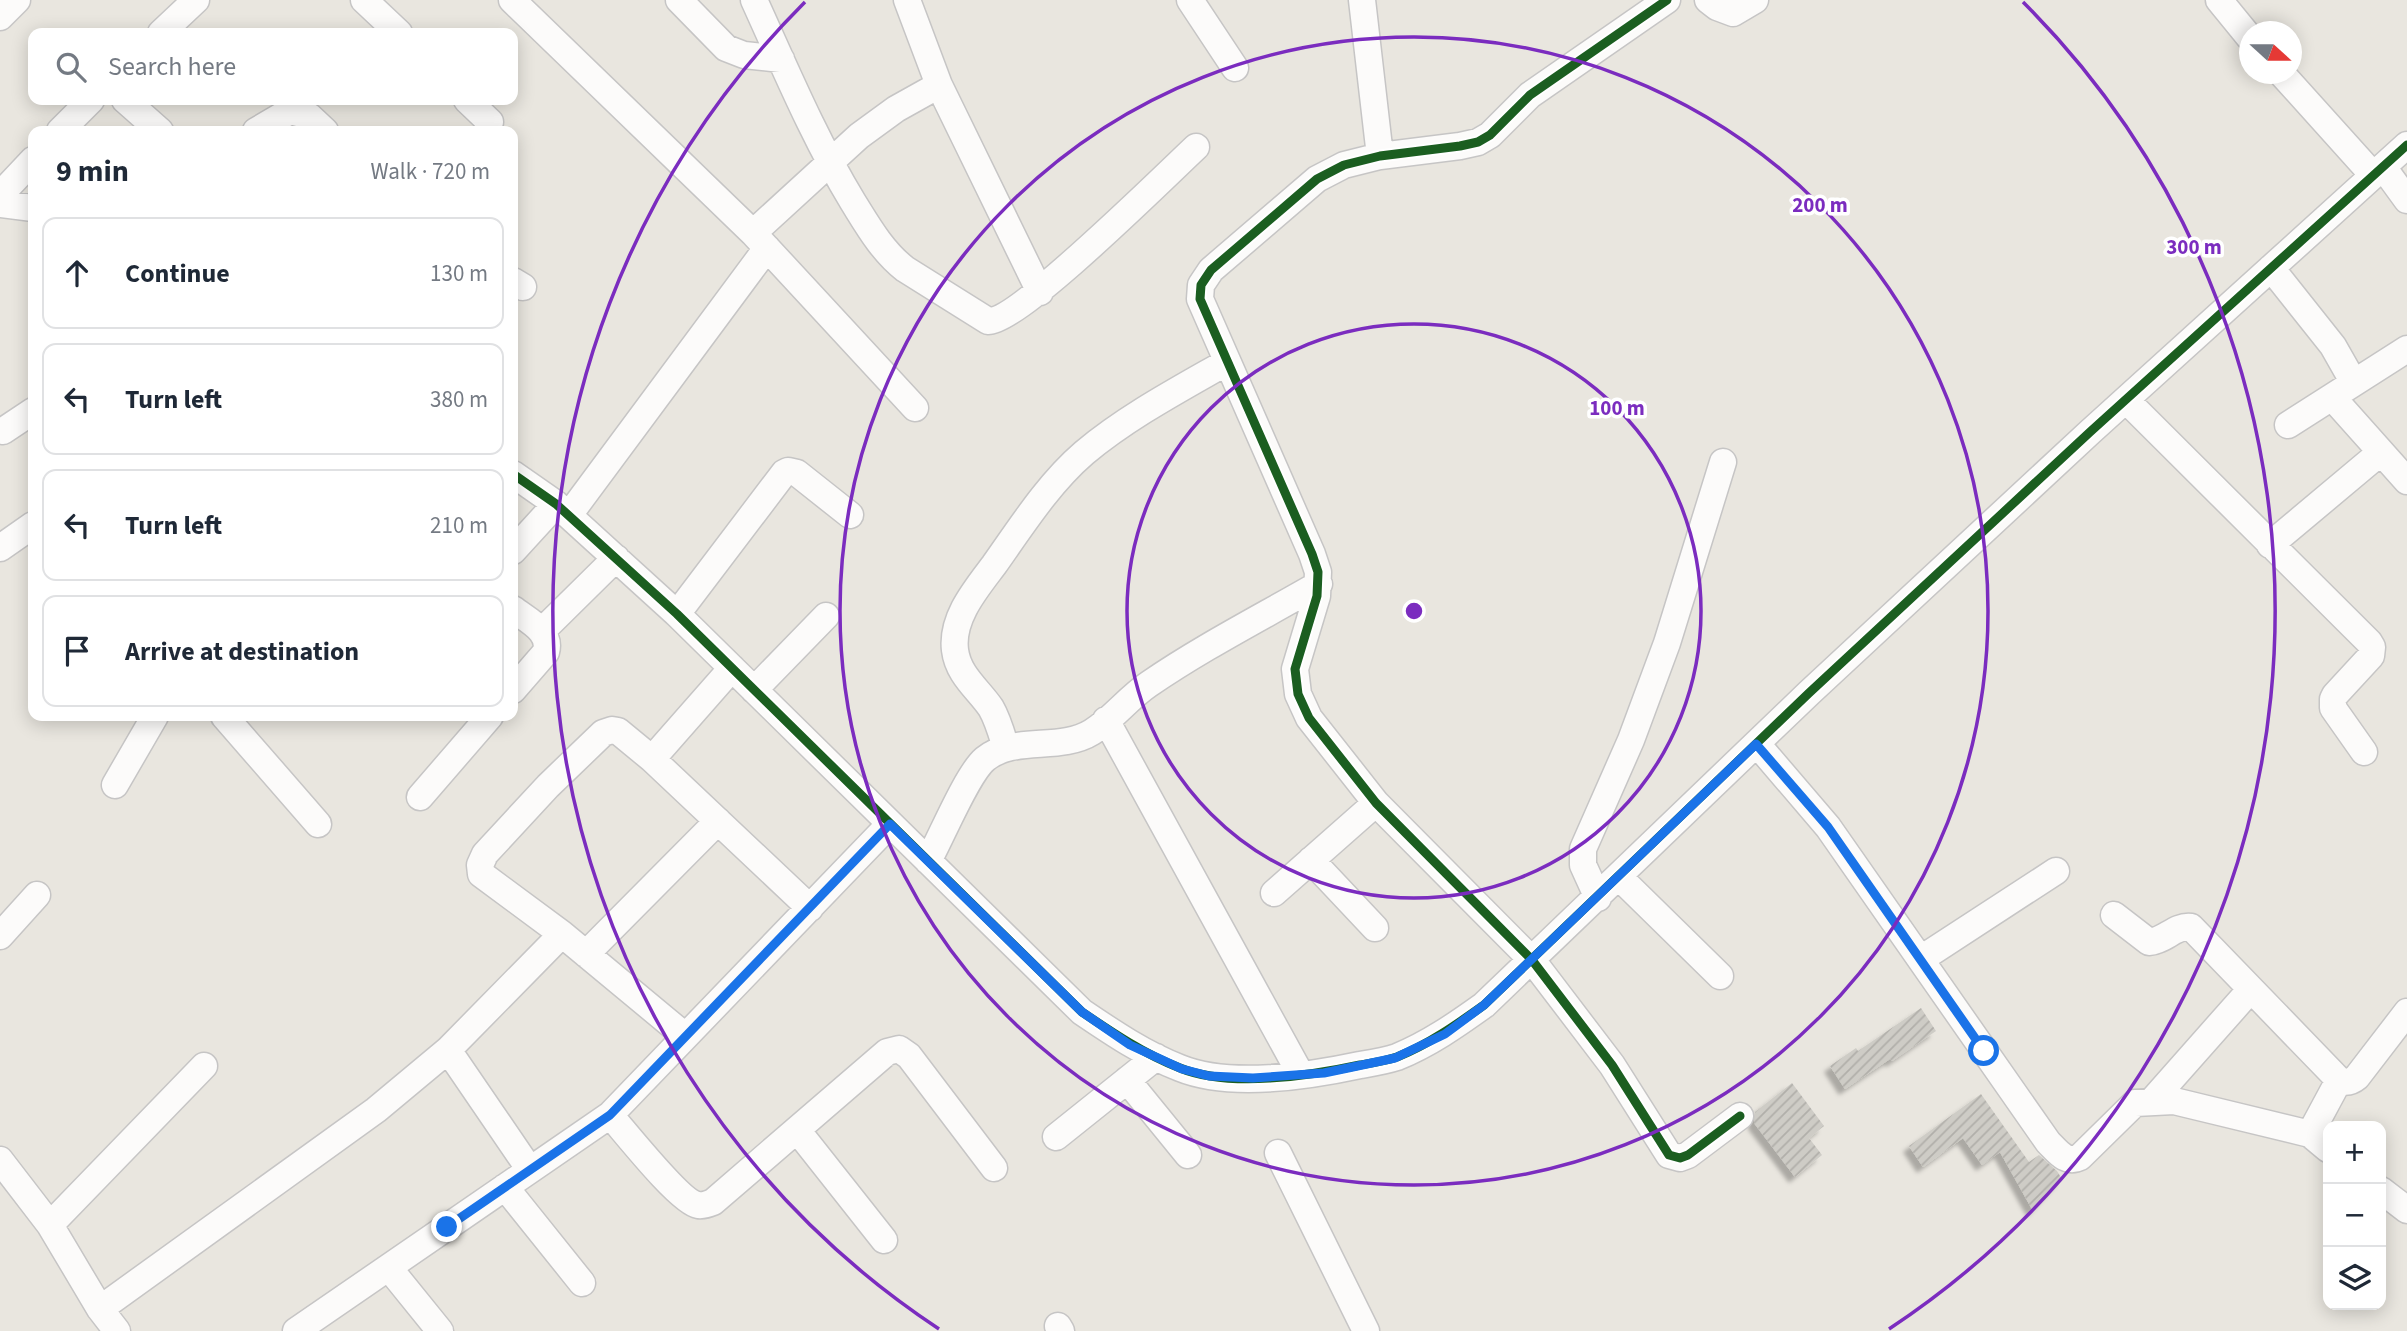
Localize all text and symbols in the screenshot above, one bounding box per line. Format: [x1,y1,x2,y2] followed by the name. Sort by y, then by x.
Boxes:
[2239,21,2302,84] north arrow
[28,28,518,105] search box
[52,48,90,86] icon: search
[108,48,236,85] text: Search here
[56,150,129,193] text: 9 min
[371,155,490,188] text: Walk · 720 m
[1792,190,1848,220] text: 200 m
[2166,232,2222,262] text: 300 m
[58,254,96,292] icon: ahead
[125,255,230,292] text: Continue
[430,257,488,290] text: 130 m
[58,380,96,418] icon: left
[125,381,222,418] text: Turn left
[430,383,488,416] text: 380 m
[1589,393,1645,423] text: 100 m
[58,506,96,544] icon: left
[125,507,222,544] text: Turn left
[430,509,488,542] text: 210 m
[1402,599,1426,623] centre of rings
[58,632,96,670] icon: arrive
[125,633,359,670] text: Arrive at destination
[1968,1035,1999,1066] route start
[2323,1121,2386,1310] map controls
[2323,1121,2386,1184] button: +
[2323,1184,2386,1247] button: −
[431,1211,462,1242] route end
[2323,1247,2386,1310] button: layers

